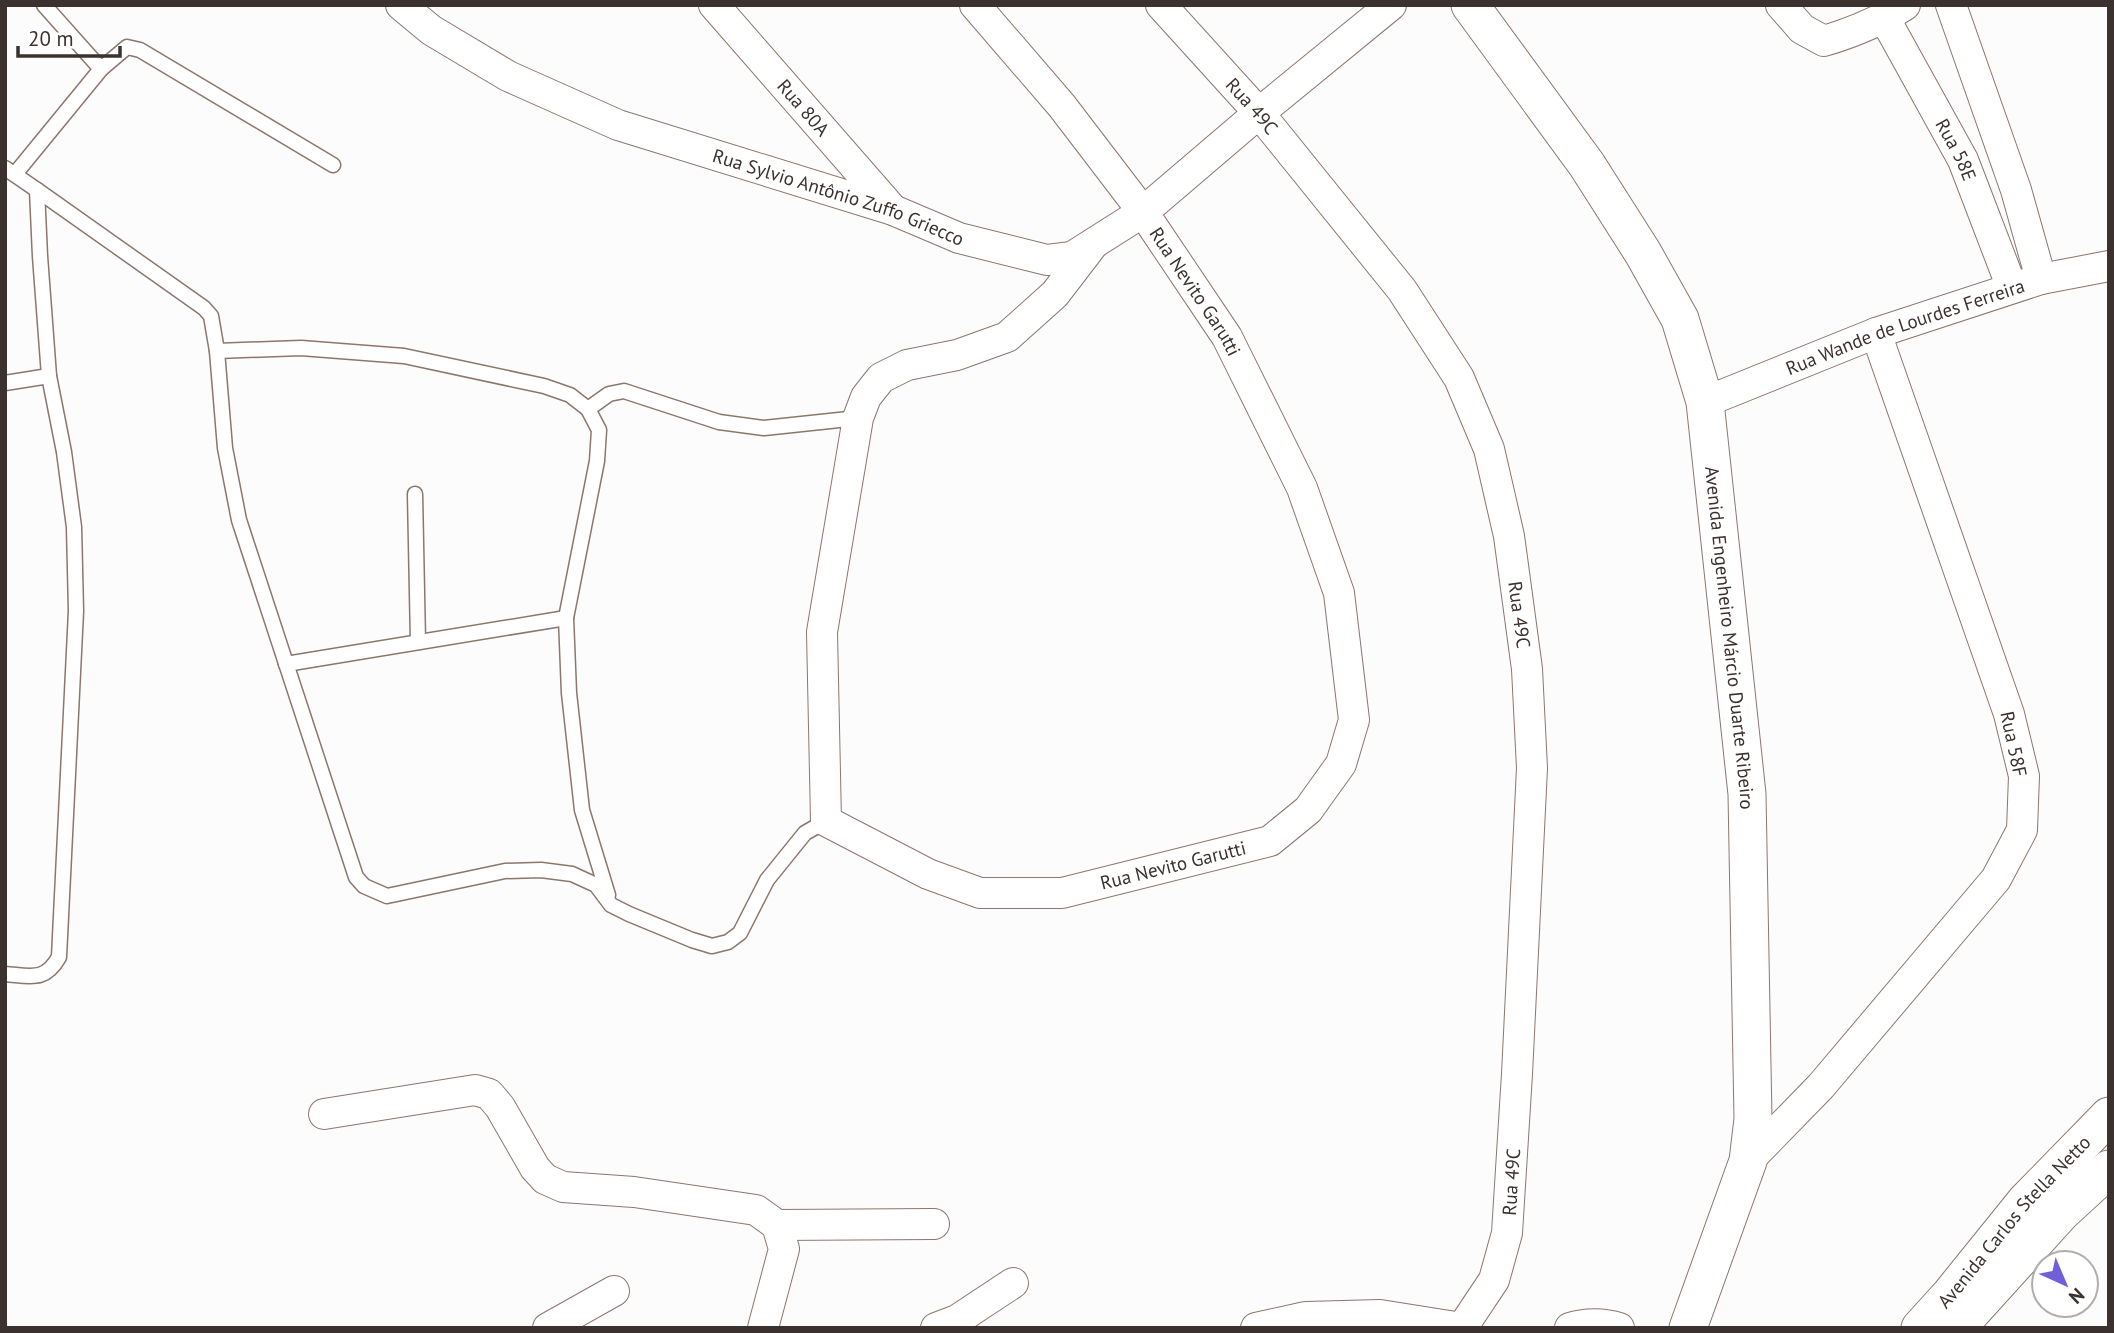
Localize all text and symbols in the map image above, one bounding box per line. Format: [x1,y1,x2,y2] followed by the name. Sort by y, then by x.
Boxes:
[18,14,119,58] scale bar
[28,25,74,52] text: 20 m
[1221,73,1283,139] street label: Rua 49C
[772,74,835,141] street label: Rua 80A
[1930,114,1982,184] street label: Rua 58E
[710,143,968,251] street label: Rua Sylvio Antônio Zuffo Griecco
[1145,222,1246,360] street label: Rua Nevito Garutti
[1782,273,2028,380] street label: Rua Wande de Lourdes Ferreira
[1700,465,1759,810] street label: Avenida Engenheiro Márcio Duarte Ribeiro
[1503,580,1536,650] street label: Rua 49C
[1995,709,2033,779] street label: Rua 58F
[1098,835,1248,895] street label: Rua Nevito Garutti
[1933,1131,2095,1313] street label: Avenida Carlos Stella Netto
[1497,1147,1525,1216] street label: Rua 49C
[2030,1249,2100,1319] north arrow

